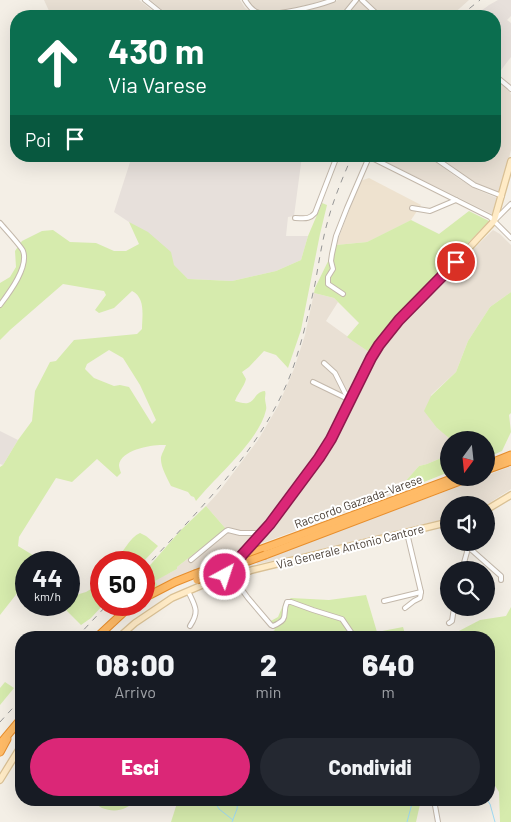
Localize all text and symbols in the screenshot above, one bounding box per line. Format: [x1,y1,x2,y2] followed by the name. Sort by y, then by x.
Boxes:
[108,29,204,71] text: 430 m
[25,30,90,95] icon: ahead
[108,71,207,97] text: Via Varese
[61,125,89,153] icon: arrive
[25,128,51,151] text: Poi
[435,241,477,283] pin
[442,248,470,276] icon: arrive
[440,431,495,486] north arrow
[440,431,495,616] map controls
[292,471,424,531] street label: Raccordo Gazzada-Varese
[440,496,495,551] button: sound
[275,521,425,571] street label: Via Generale Antonio Cantore
[198,548,250,600] position arrow
[90,551,155,616] speed limit sign: 50
[440,561,495,616] button: search
[32,562,63,592] text: 44
[34,589,61,603] text: km/h
[96,646,175,682] text: 08:00
[260,646,277,682] text: 2
[362,646,414,682] text: 640
[114,682,156,701] text: Arrivo
[255,682,281,701] text: min
[382,682,395,701] text: m
[30,738,250,796] button: Esci
[260,738,480,796] button: Condividi

